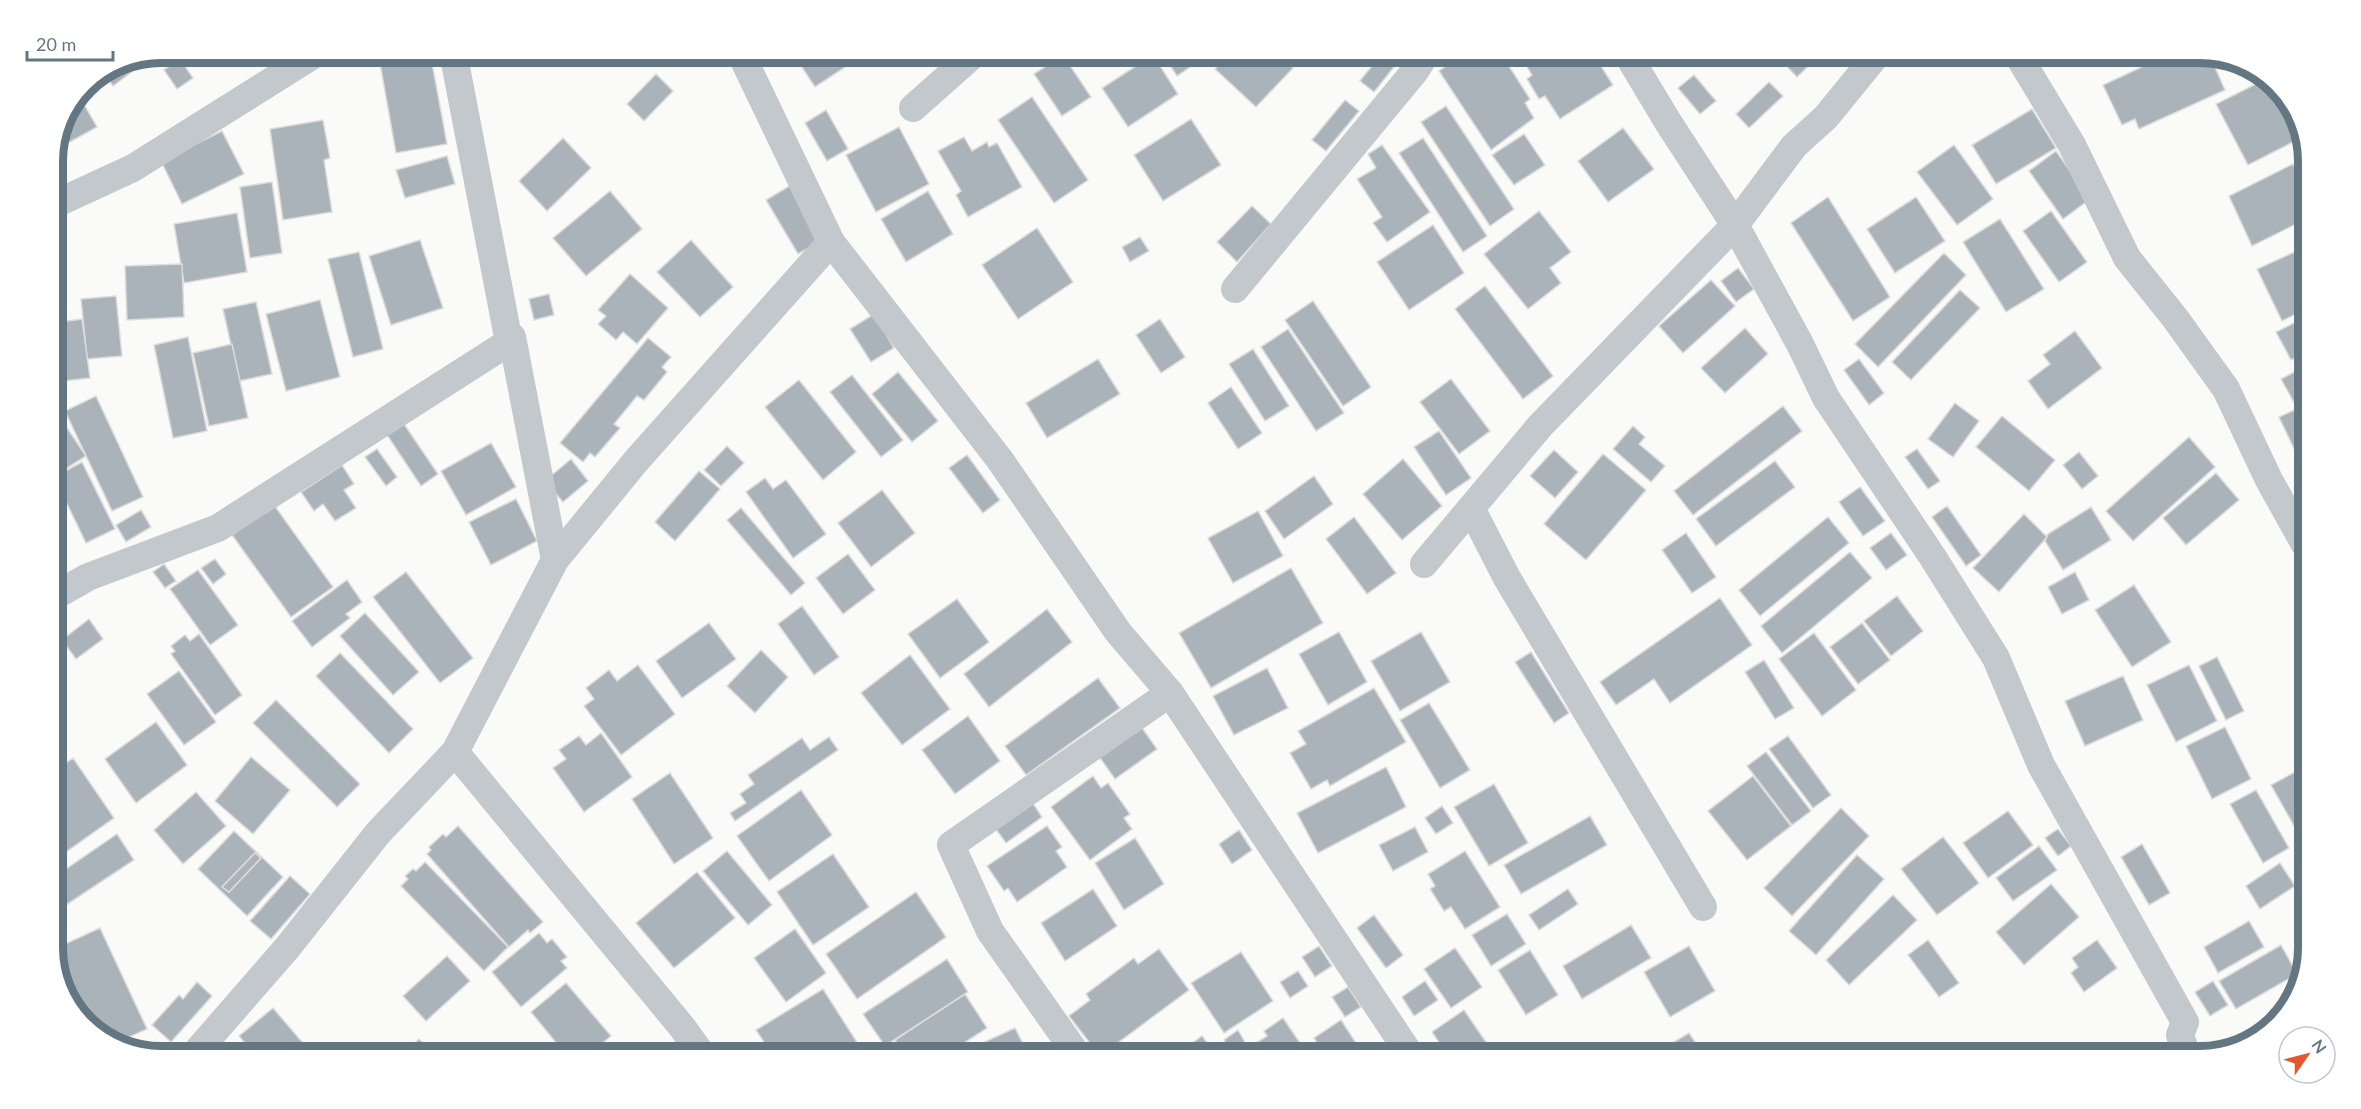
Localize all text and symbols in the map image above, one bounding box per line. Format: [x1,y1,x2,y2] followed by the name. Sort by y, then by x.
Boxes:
[27,24,112,62] scale bar
[36,33,76,55] text: 20 m
[2277,1025,2337,1085] north arrow
[2308,1036,2331,1057] text: N

